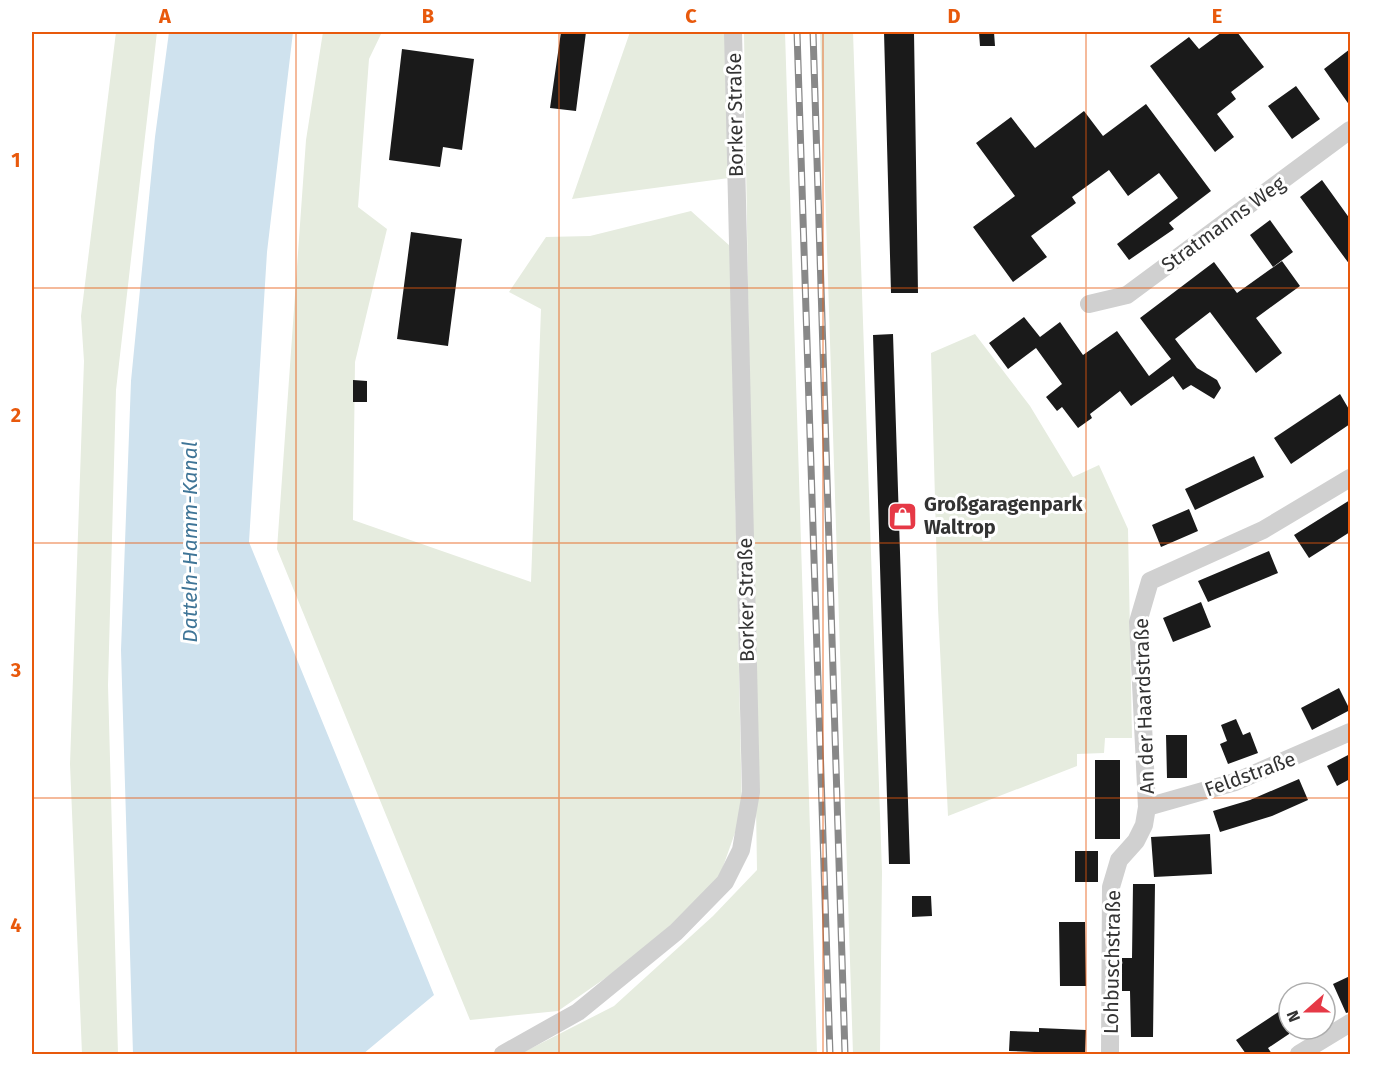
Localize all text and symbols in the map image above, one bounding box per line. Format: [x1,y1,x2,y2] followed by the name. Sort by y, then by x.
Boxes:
[158,4,172,28] text: A
[422,4,434,28] text: B
[685,4,697,28] text: C
[947,4,961,28] text: D
[1212,4,1222,28] text: E
[722,53,748,177] street label: Borker Straße
[11,148,21,172] text: 1
[1156,171,1290,277] street label: Stratmanns Weg
[11,403,21,427] text: 2
[177,441,203,643] water label: Datteln-Hamm-Kanal
[924,492,1083,539] place label: Großgaragenpark Waltrop
[887,500,919,532] shop icon: Großgaragenpark Waltrop
[733,538,759,662] street label: Borker Straße
[1129,618,1159,794] street label: An der Haardstraße
[10,658,21,682] text: 3
[1201,746,1299,802] street label: Feldstraße
[1099,890,1125,1034] street label: Lohbuschstraße
[10,913,22,937] text: 4
[1277,981,1337,1041] north arrow
[1283,1008,1304,1025] text: N

